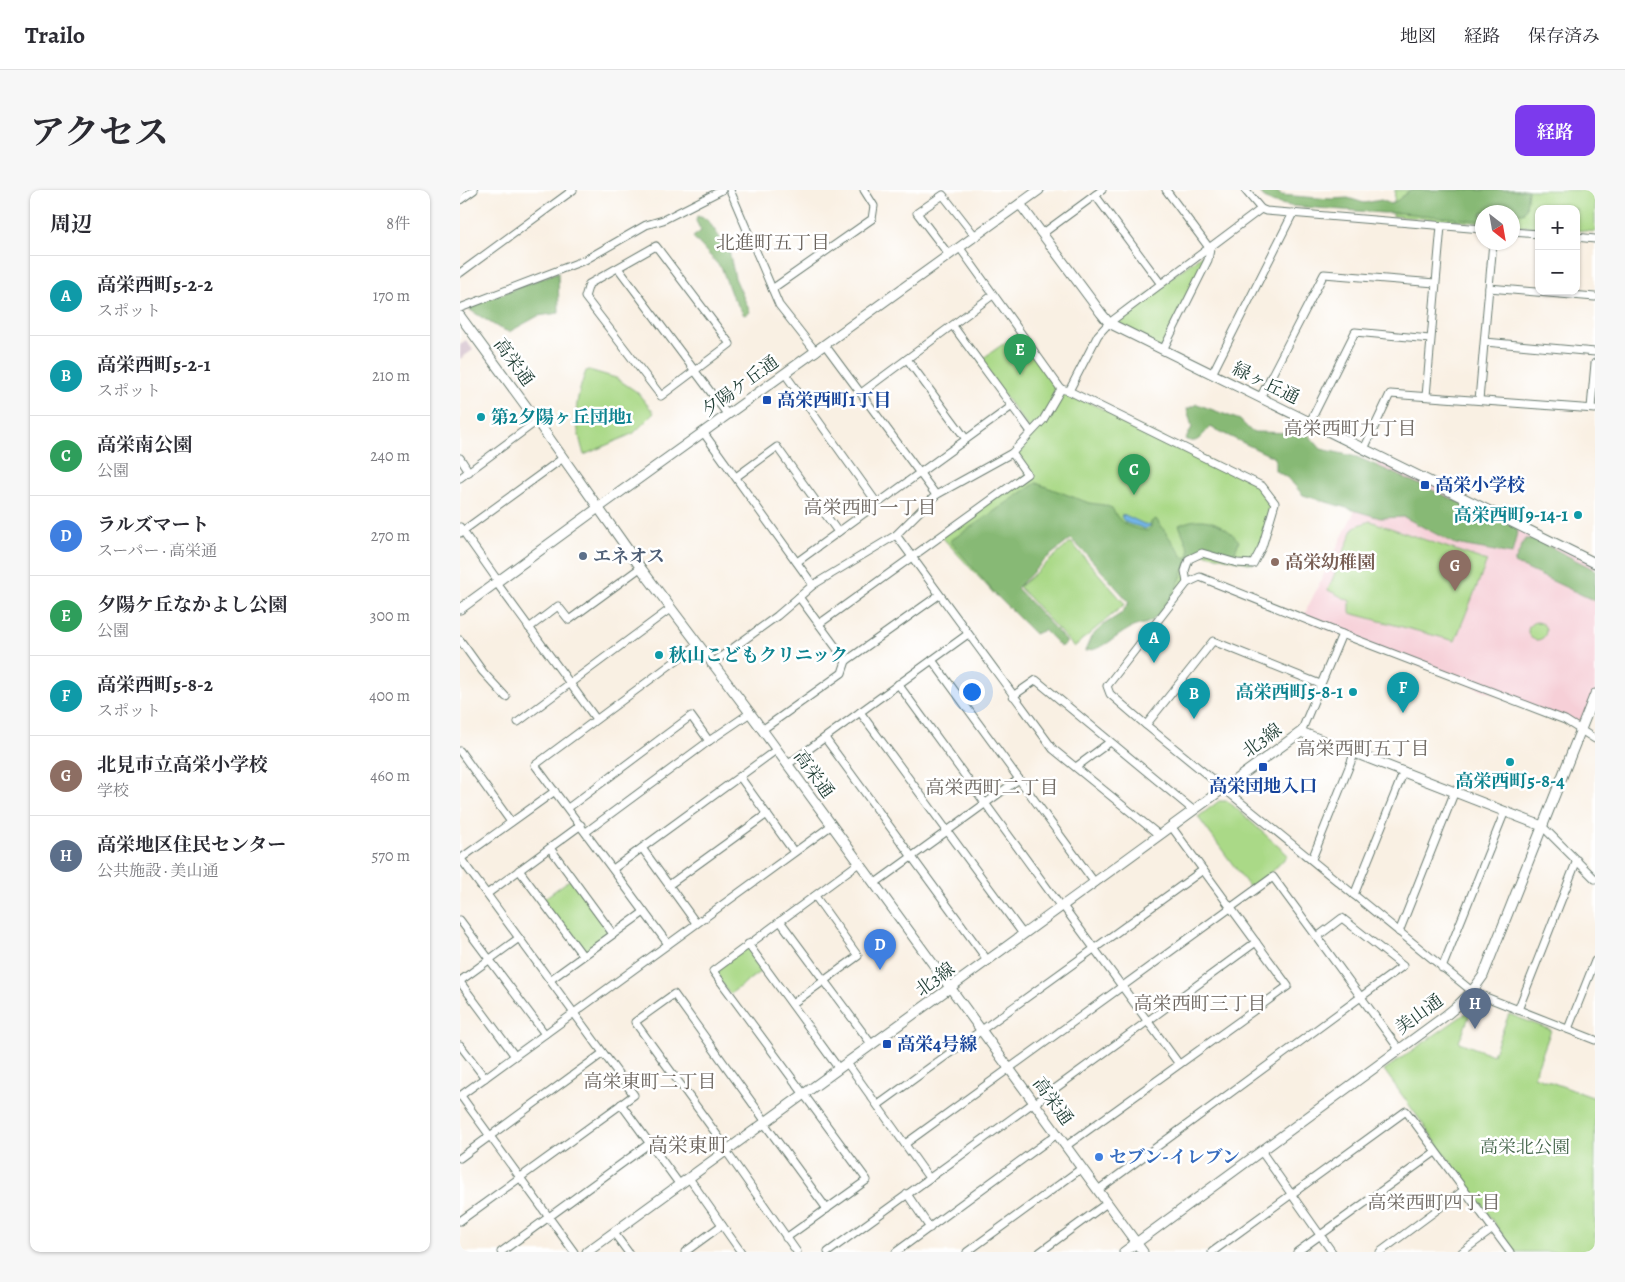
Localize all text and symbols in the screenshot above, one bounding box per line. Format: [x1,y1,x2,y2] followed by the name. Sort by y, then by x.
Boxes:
[25,19,85,51] text: Trailo
[1400,24,1436,48] text: 地図
[1464,24,1500,48] text: 経路
[1528,24,1600,48] text: 保存済み
[1515,105,1595,156] button: 経路
[30,108,169,156] text: アクセス
[1475,205,1520,250] north arrow
[1535,205,1580,295] map controls
[1535,205,1580,250] button: +
[50,210,92,238] text: 周辺
[386,213,410,235] text: 8件
[716,230,830,256] district label: 北進町五丁目
[1535,250,1580,295] button: −
[97,272,213,298] text: 高栄西町5-2-2
[61,285,71,307] text: A
[373,285,410,307] text: 170 m
[97,300,161,322] text: スポット
[488,333,540,391] street label: 高栄通
[1004,334,1036,375] pin: E
[697,350,783,422] street label: 夕陽ケ丘通
[97,352,211,378] text: 高栄西町5-2-1
[1228,356,1304,410] street label: 緑ヶ丘通
[61,365,71,387] text: B
[372,365,410,387] text: 210 m
[97,380,161,402] text: スポット
[777,388,891,412] place label: 高栄西町1丁目
[761,394,773,406] marker: 高栄西町1丁目
[491,405,633,429] place label: 第2夕陽ヶ丘団地1
[475,411,487,423] marker: 第2夕陽ヶ丘団地1
[1283,416,1417,442] district label: 高栄西町九丁目
[97,432,192,458] text: 高栄南公園
[61,445,71,467] text: C
[370,445,410,467] text: 240 m
[1118,454,1150,495] pin: C
[97,460,129,482] text: 公園
[1435,473,1525,497] place label: 高栄小学校
[1419,479,1431,491] marker: 高栄小学校
[803,495,937,521] district label: 高栄西町一丁目
[1454,503,1569,527] place label: 高栄西町9-14-1
[1572,509,1584,521] marker: 高栄西町9-14-1
[97,512,209,538] text: ラルズマート
[60,525,72,547] text: D
[371,525,410,547] text: 270 m
[97,540,217,562] text: スーパー · 高栄通
[593,544,665,568] place label: エネオス
[577,550,589,562] marker: エネオス
[1285,550,1375,574] place label: 高栄幼稚園
[1439,550,1471,591] pin: G
[1269,556,1281,568] marker: 高栄幼稚園
[97,592,287,618] text: 夕陽ケ丘なかよし公園
[61,605,71,627] text: E
[370,605,410,627] text: 300 m
[97,620,129,642] text: 公園
[1138,622,1170,663] pin: A
[669,643,848,667] place label: 秋山こどもクリニック
[653,649,665,661] marker: 秋山こどもクリニック
[97,672,213,698] text: 高栄西町5-8-2
[1387,672,1419,713] pin: F
[1178,678,1210,719] pin: B
[959,679,985,705] your location
[1235,680,1344,704] place label: 高栄西町5-8-1
[62,685,70,707] text: F
[369,685,410,707] text: 400 m
[1347,686,1359,698] marker: 高栄西町5-8-1
[97,700,161,722] text: スポット
[1237,718,1287,762] street label: 北3線
[1296,736,1430,762] district label: 高栄西町五丁目
[788,745,840,803] street label: 高栄通
[97,752,268,778] text: 北見市立高栄小学校
[1504,756,1516,768] marker: 高栄西町5-8-4
[1257,761,1269,773] marker: 高栄団地入口
[61,765,71,787] text: G
[370,765,410,787] text: 460 m
[1455,769,1565,793] place label: 高栄西町5-8-4
[1209,774,1317,798] place label: 高栄団地入口
[925,775,1059,801] district label: 高栄西町二丁目
[97,780,129,802] text: 学校
[97,832,286,858] text: 高栄地区住民センター
[60,845,72,867] text: H
[371,845,410,867] text: 570 m
[97,860,219,882] text: 公共施設 · 美山通
[864,929,896,970] pin: D
[910,957,960,1001] street label: 北3線
[1390,988,1448,1040] street label: 美山通
[1459,988,1491,1029] pin: H
[1133,991,1267,1017] district label: 高栄西町三丁目
[897,1032,977,1056] place label: 高栄4号線
[881,1038,893,1050] marker: 高栄4号線
[583,1069,717,1095] district label: 高栄東町二丁目
[1027,1072,1079,1130] street label: 高栄通
[648,1132,728,1159] district label: 高栄東町
[1480,1135,1570,1159] park label: 高栄北公園
[1109,1145,1240,1169] place label: セブン-イレブン
[1093,1151,1105,1163] marker: セブン-イレブン
[1367,1190,1501,1216] district label: 高栄西町四丁目

